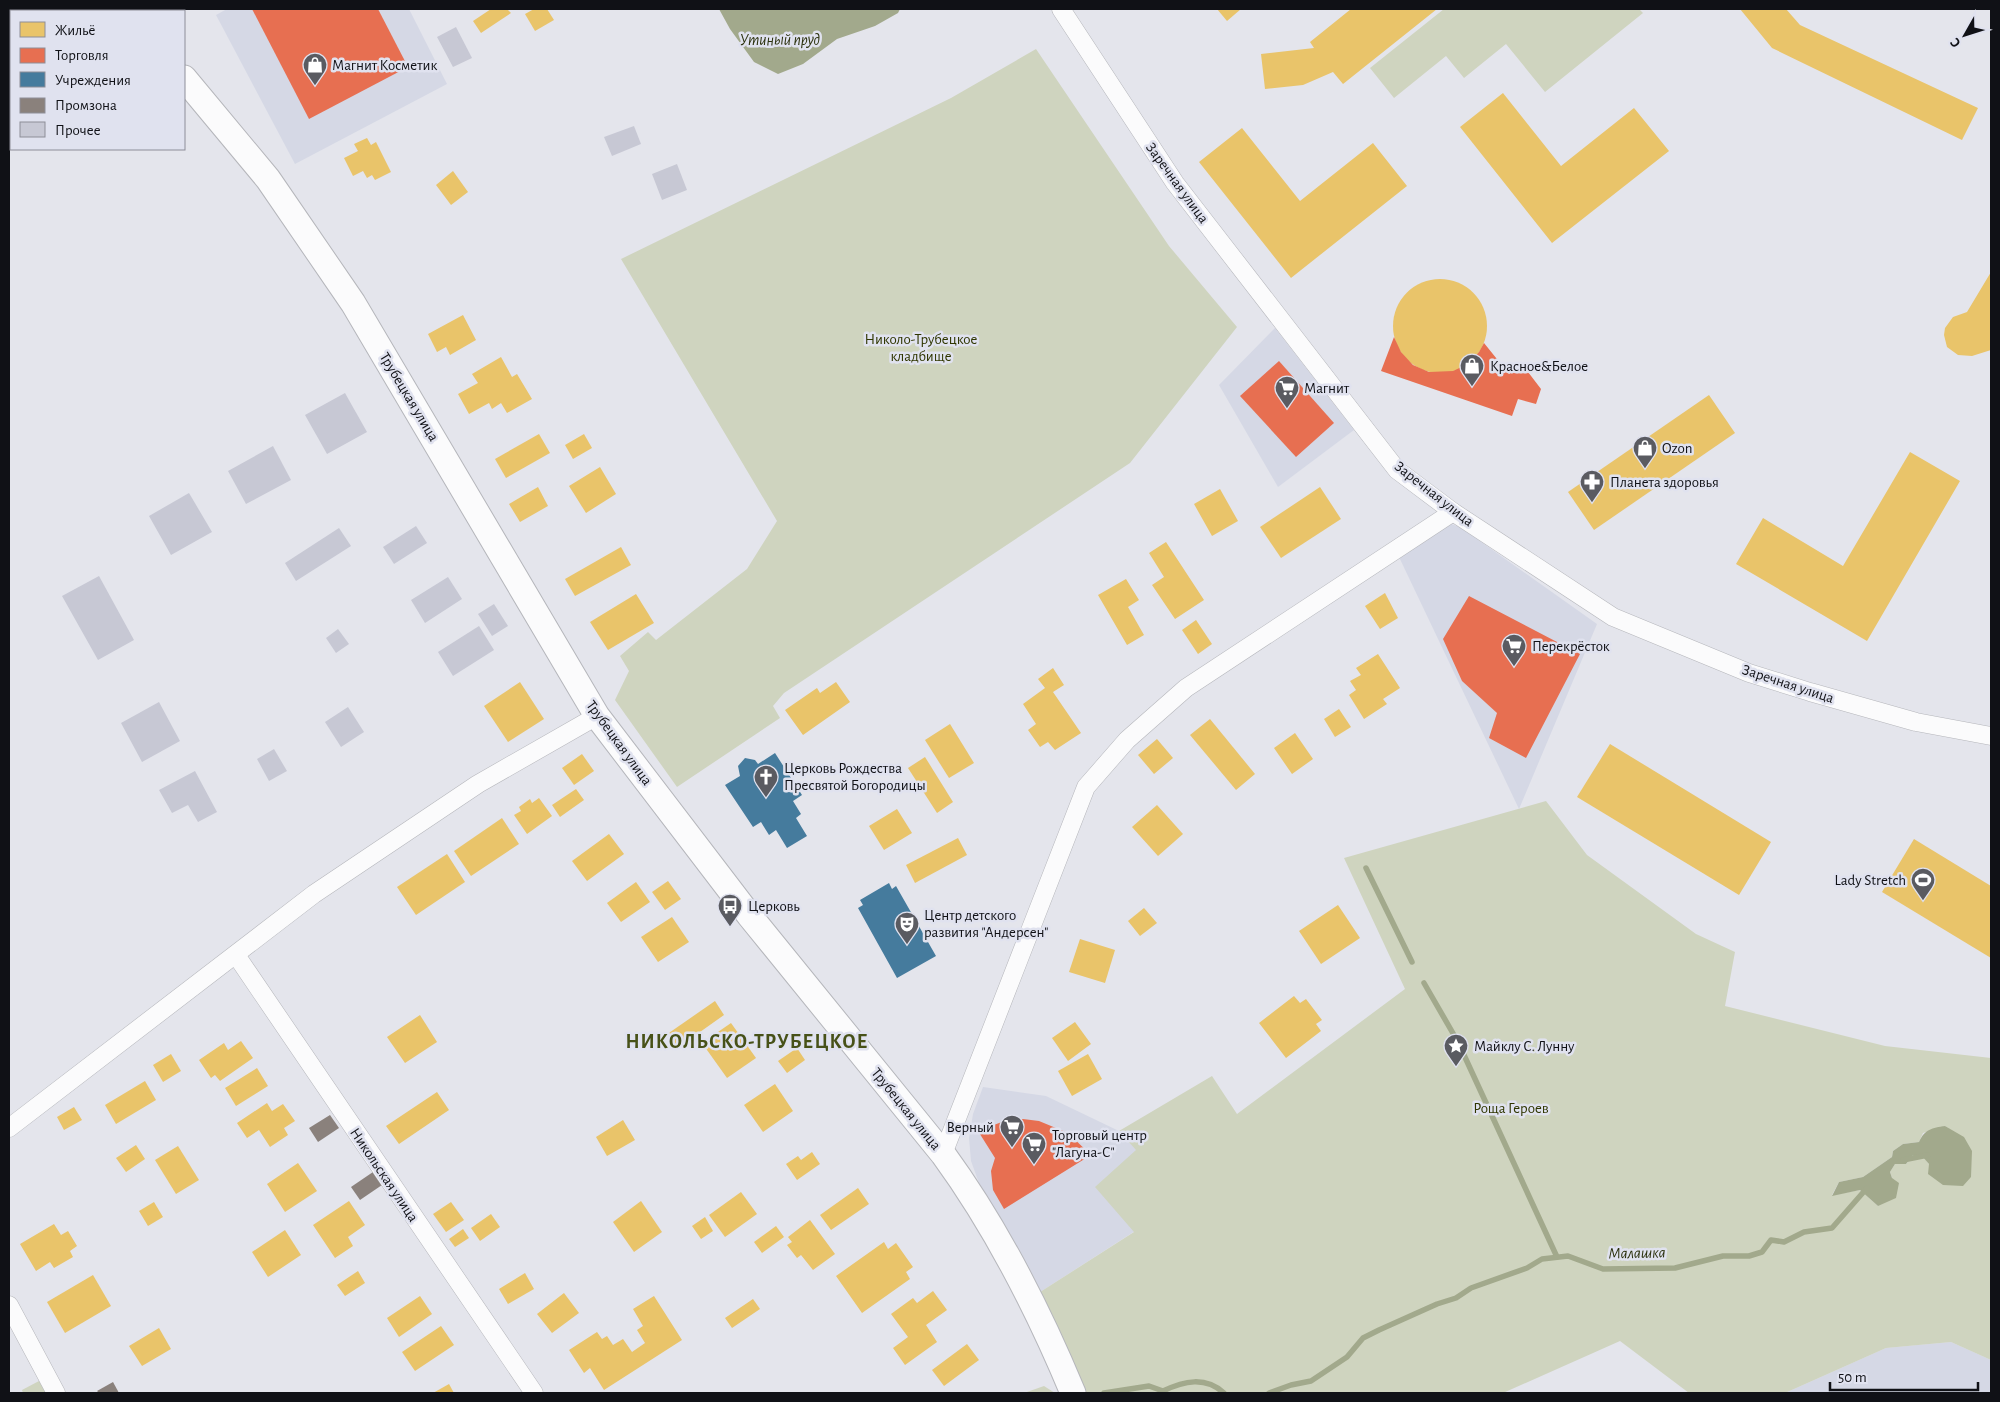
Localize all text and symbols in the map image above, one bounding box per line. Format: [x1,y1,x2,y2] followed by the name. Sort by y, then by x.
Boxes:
[10,10,185,150] legend
[1940,10,1990,60] north arrow
[55,23,95,38] text: Жильё
[740,32,820,49] water label: Утиный пруд
[1948,35,1964,50] text: С
[55,48,109,63] text: Торговля
[302,52,328,86] shop icon: Магнит Косметик
[332,58,437,73] place label: Магнит Косметик
[55,73,131,88] text: Учреждения
[55,98,117,113] text: Промзона
[55,123,101,138] text: Прочее
[1143,140,1211,226] street label: Заречная улица
[865,332,978,364] park label: Николо-Трубецкое кладбище
[377,350,441,444] street label: Трубецкая улица
[1459,353,1485,387] shop icon: Красное&Белое
[1490,359,1588,374] place label: Красное&Белое
[1274,375,1300,409] supermarket icon: Магнит
[1304,381,1350,396] place label: Магнит
[1632,435,1658,469] shop icon: Ozon
[1662,441,1692,456] place label: Ozon
[1392,459,1476,529] street label: Заречная улица
[1579,469,1605,503] pharmacy icon: Планета здоровья
[1610,475,1719,490] place label: Планета здоровья
[1501,633,1527,667] supermarket icon: Перекрёсток
[1532,639,1610,654] place label: Перекрёсток
[1740,662,1836,706] street label: Заречная улица
[583,698,655,788] street label: Трубецкая улица
[784,761,926,793] place label: Церковь Рождества Пресвятой Богородицы
[753,764,779,798] church icon: Церковь Рождества Пресвятой Богородицы
[1910,867,1936,901] sports icon: Lady Stretch
[1834,873,1906,888] place label: Lady Stretch
[717,893,743,927] bus stop icon: Церковь
[748,899,800,914] place label: Церковь
[924,908,1048,940] place label: Центр детского развития "Андерсен"
[894,911,920,945] theatre icon: Центр детского развития "Андерсен"
[625,1032,869,1052] district label: НИКОЛЬСКО-ТРУБЕЦКОЕ
[1443,1033,1469,1067] place icon: Майклу С. Лунну
[1474,1039,1575,1054] place label: Майклу С. Лунну
[868,1065,944,1153] street label: Трубецкая улица
[1473,1101,1549,1116] park label: Роща Героев
[999,1114,1025,1148] supermarket icon: Верный
[946,1120,994,1135] place label: Верный
[347,1125,421,1225] street label: Никольская улица
[1052,1128,1147,1160] place label: Торговый центр "Лагуна-С"
[1021,1131,1047,1165] supermarket icon: Торговый центр "Лагуна-С"
[1608,1244,1666,1261] water label: Малашка
[1830,1360,1978,1392] scale bar
[1838,1370,1867,1385] text: 50 m

